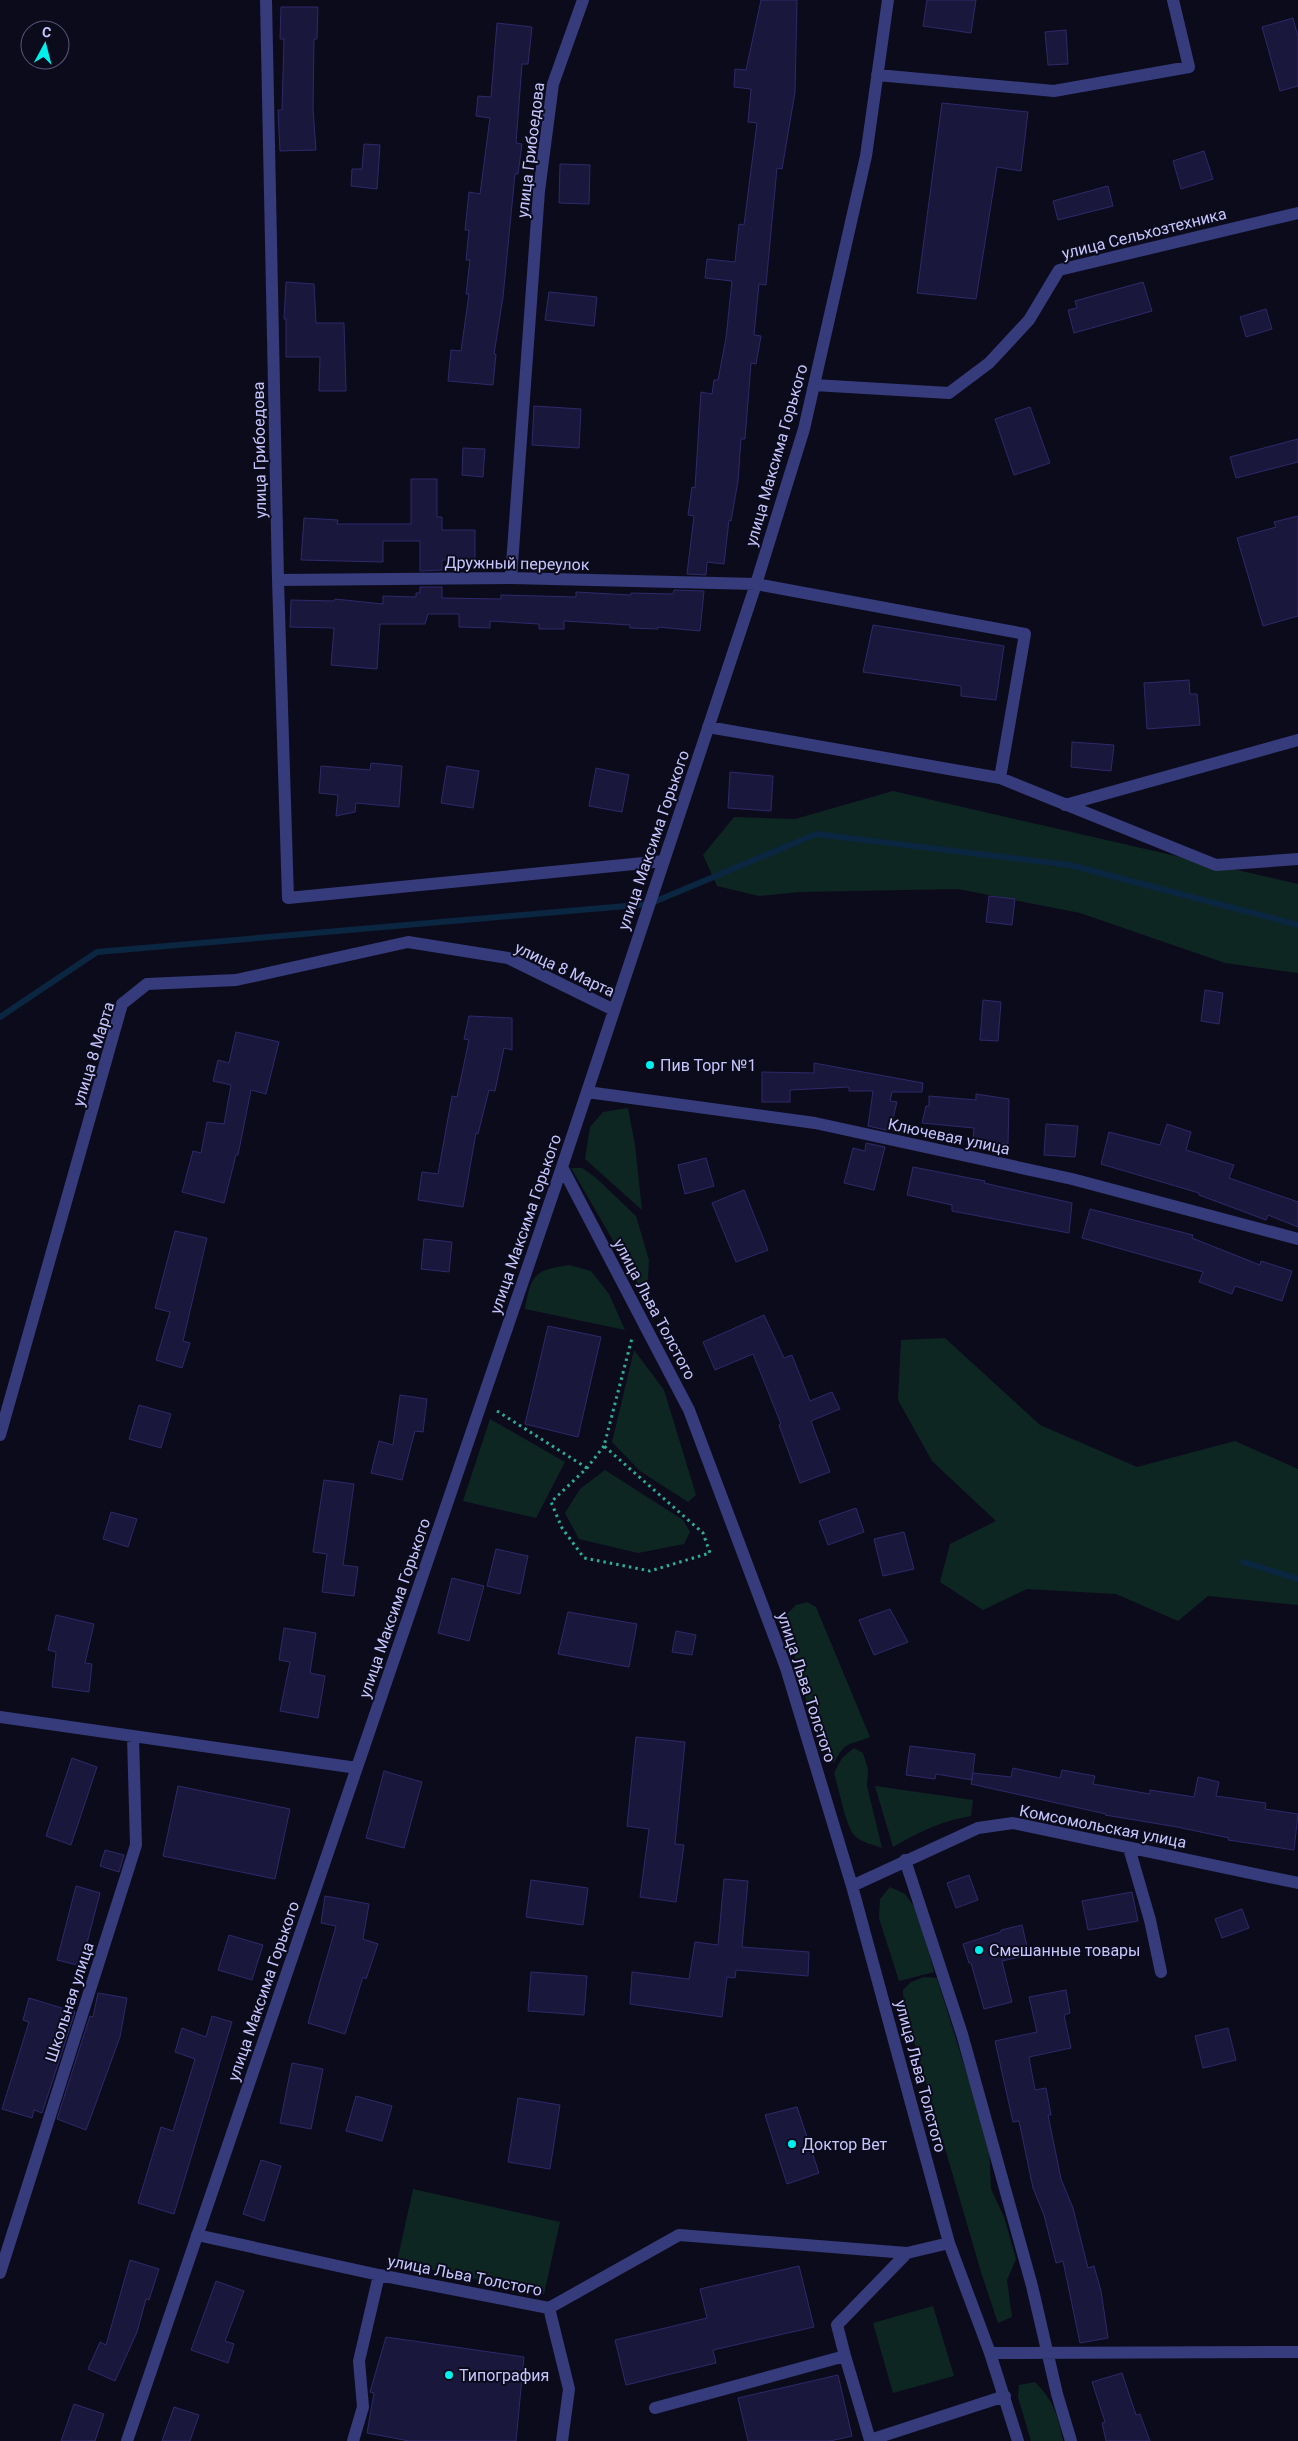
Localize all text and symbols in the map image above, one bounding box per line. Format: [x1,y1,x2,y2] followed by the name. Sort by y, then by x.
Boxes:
[20,20,70,70] north arrow
[41,24,52,41] text: С
[513,81,548,219] street label: улица Грибоедова
[1060,204,1228,263] street label: улица Сельхозтехника
[741,362,812,548] street label: улица Максима Горького
[249,382,270,518] street label: улица Грибоедова
[444,553,590,574] street label: Дружный переулок
[614,748,693,932] street label: улица Максима Горького
[512,938,618,1001] street label: улица 8 Марта
[69,1000,118,1109] street label: улица 8 Марта
[660,1056,756,1075] place label: Пив Торг №1
[644,1059,656,1071] marker: Пив Торг №1
[886,1114,1012,1159] street label: Ключевая улица
[486,1132,565,1316] street label: улица Максима Горького
[609,1235,700,1383] street label: улица Льва Толстого
[355,1516,434,1700] street label: улица Максима Горького
[773,1610,840,1765] street label: улица Льва Толстого
[1018,1801,1188,1852] street label: Комсомольская улица
[224,1899,303,2083] street label: улица Максима Горького
[41,1940,98,2065] street label: Школьная улица
[989,1941,1141,1960] place label: Смешанные товары
[973,1944,985,1956] marker: Смешанные товары
[891,1998,950,2154] street label: улица Льва Толстого
[802,2135,888,2154] place label: Доктор Вет
[786,2138,798,2150] marker: Доктор Вет
[386,2251,544,2300] street label: улица Льва Толстого
[459,2366,549,2385] place label: Типография
[443,2369,455,2381] marker: Типография

